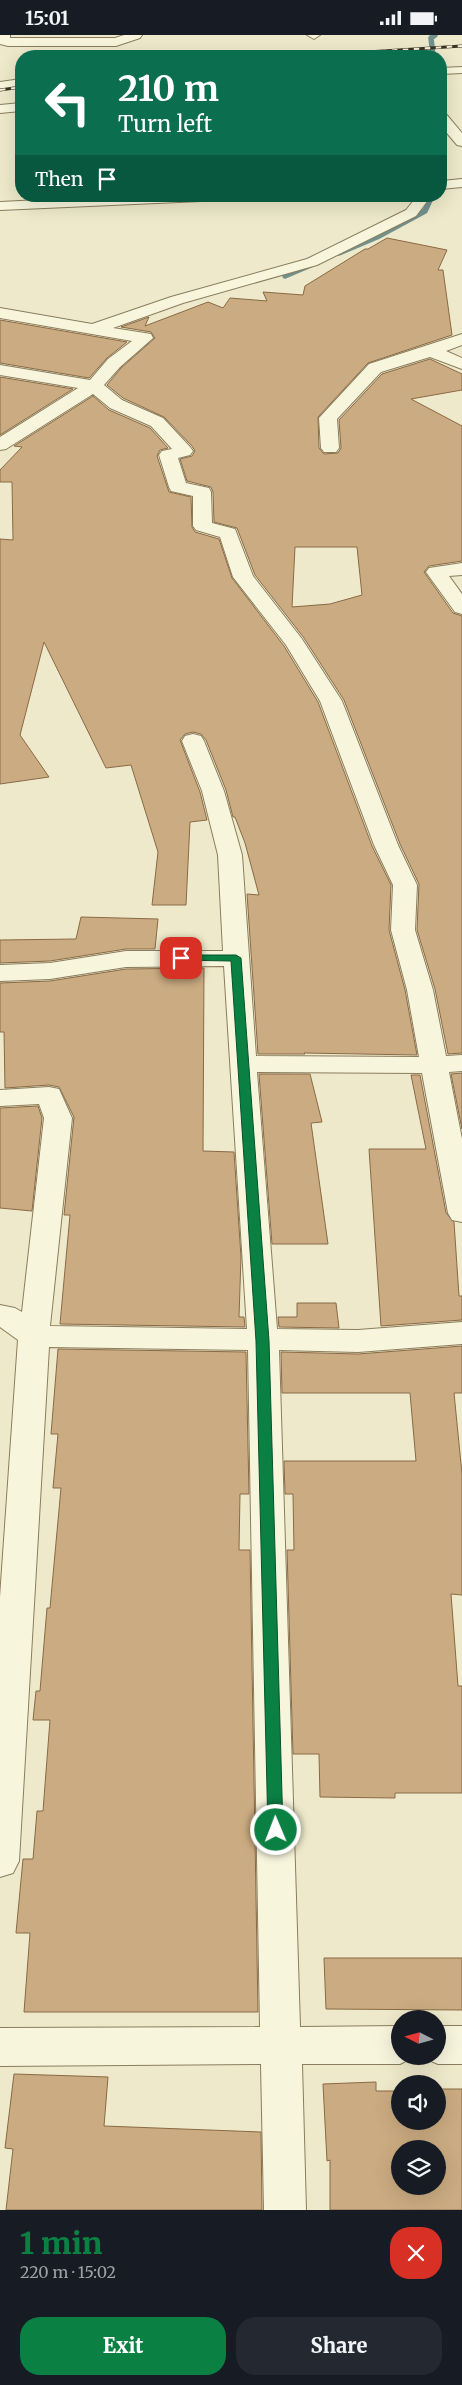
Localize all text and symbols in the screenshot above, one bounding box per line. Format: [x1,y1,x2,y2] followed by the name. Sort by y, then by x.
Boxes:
[25,6,69,30] text: 15:01
[118,67,219,111] text: 210 m
[35,70,100,135] icon: left
[118,110,212,138] text: Turn left
[93,165,121,193] icon: arrive
[35,167,83,191] text: Then
[160,937,202,979] pin
[167,944,195,972] icon: arrive
[249,1803,301,1855] position arrow
[391,2010,446,2065] north arrow
[391,2010,446,2195] map controls
[391,2075,446,2130] button: sound
[391,2140,446,2195] button: layers
[20,2224,102,2262] text: 1 min
[390,2227,442,2279] button: close
[20,2262,116,2282] text: 220 m · 15:02
[20,2317,226,2375] button: Exit
[236,2317,442,2375] button: Share

